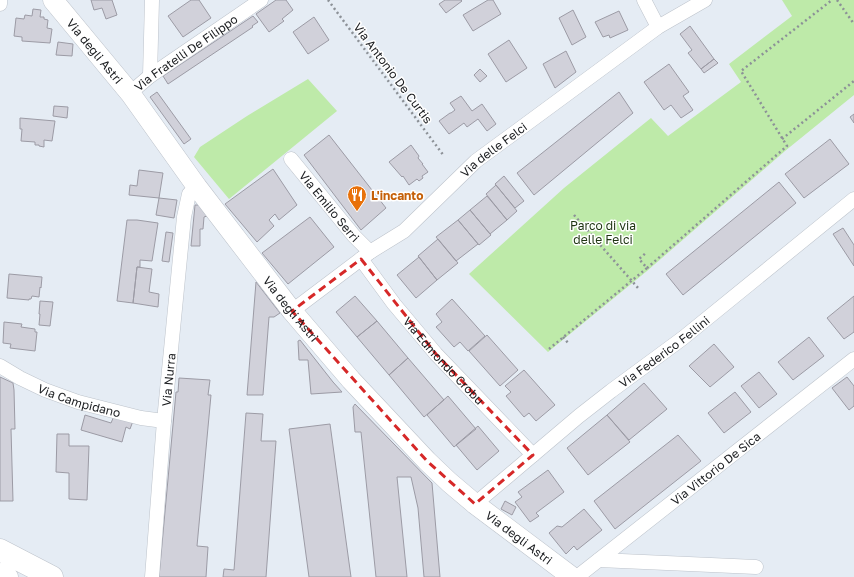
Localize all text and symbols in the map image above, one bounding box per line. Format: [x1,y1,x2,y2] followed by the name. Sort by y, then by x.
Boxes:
[131,11,240,94] street label: Via Fratelli De Filippo
[64,15,126,86] street label: Via degli Astri
[350,20,436,126] street label: Via Antonio De Curtis
[457,119,530,180] street label: Via delle Felci
[296,168,363,245] street label: Via Emilio Serri
[346,184,368,212] restaurant icon: L'incanto
[371,188,423,203] place label: L'incanto
[570,218,636,247] park label: Parco di via delle Felci
[260,273,322,344] street label: Via degli Astri
[616,312,712,390] street label: Via Federico Fellini
[400,313,487,407] street label: Via Edmondo Crobu
[158,352,178,407] street label: Via Nurra
[35,380,122,420] street label: Via Campidano
[668,428,763,508] street label: Via Vittorio De Sica
[483,507,556,567] street label: Via degli Astri

